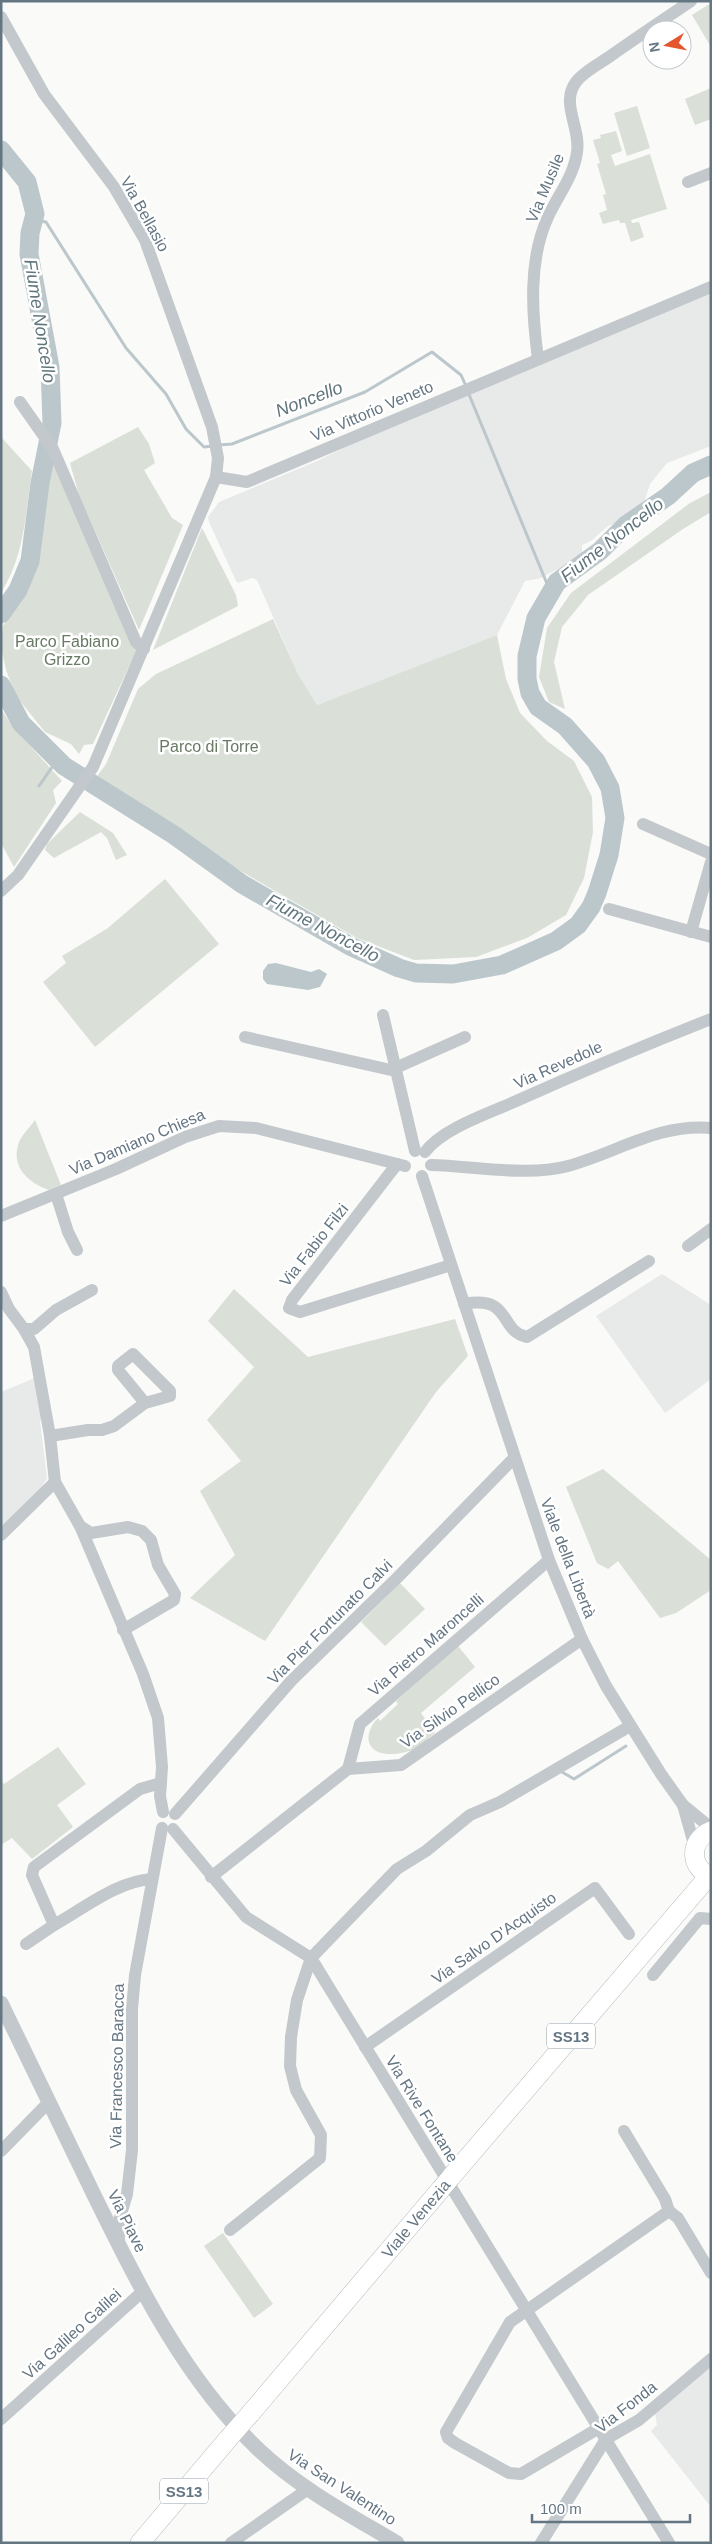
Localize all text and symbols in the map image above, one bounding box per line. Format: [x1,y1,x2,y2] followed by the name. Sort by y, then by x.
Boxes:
[642,20,692,70] north arrow
[645,41,663,54] text: N
[523,151,567,225] street label: Via Musile
[117,173,173,255] street label: Via Bellasio
[20,258,60,384] water label: Fiume Noncello
[273,377,345,421] water label: Noncello
[308,378,436,444] street label: Via Vittorio Veneto
[557,494,667,586] water label: Fiume Noncello
[15,633,119,668] park label: Parco Fabiano Grizzo
[159,738,259,755] park label: Parco di Torre
[263,890,383,966] water label: Fiume Noncello
[511,1038,605,1092] street label: Via Revedole
[67,1106,207,1178] street label: Via Damiano Chiesa
[276,1200,352,1290] street label: Via Fabio Filzi
[537,1496,599,1620] street label: Viale della Libertà
[264,1556,396,1688] street label: Via Pier Fortunato Calvi
[365,1591,487,1699] street label: Via Pietro Maroncelli
[397,1670,503,1752] street label: Via Silvio Pellico
[429,1889,559,1987] street label: Via Salvo D'Acquisto
[107,1983,127,2149] street label: Via Francesco Baracca
[547,2024,595,2048] road number: SS13
[382,2053,462,2166] street label: Via Rive Fontane
[378,2176,454,2261] street label: Viale Venezia
[105,2187,149,2255] street label: Via Piave
[19,2286,125,2382] street label: Via Galileo Galilei
[592,2378,660,2436] street label: Via Fonda
[285,2446,399,2528] street label: Via San Valentino
[160,2478,208,2504] road number: SS13
[532,2492,690,2524] scale bar
[540,2500,582,2517] text: 100 m

